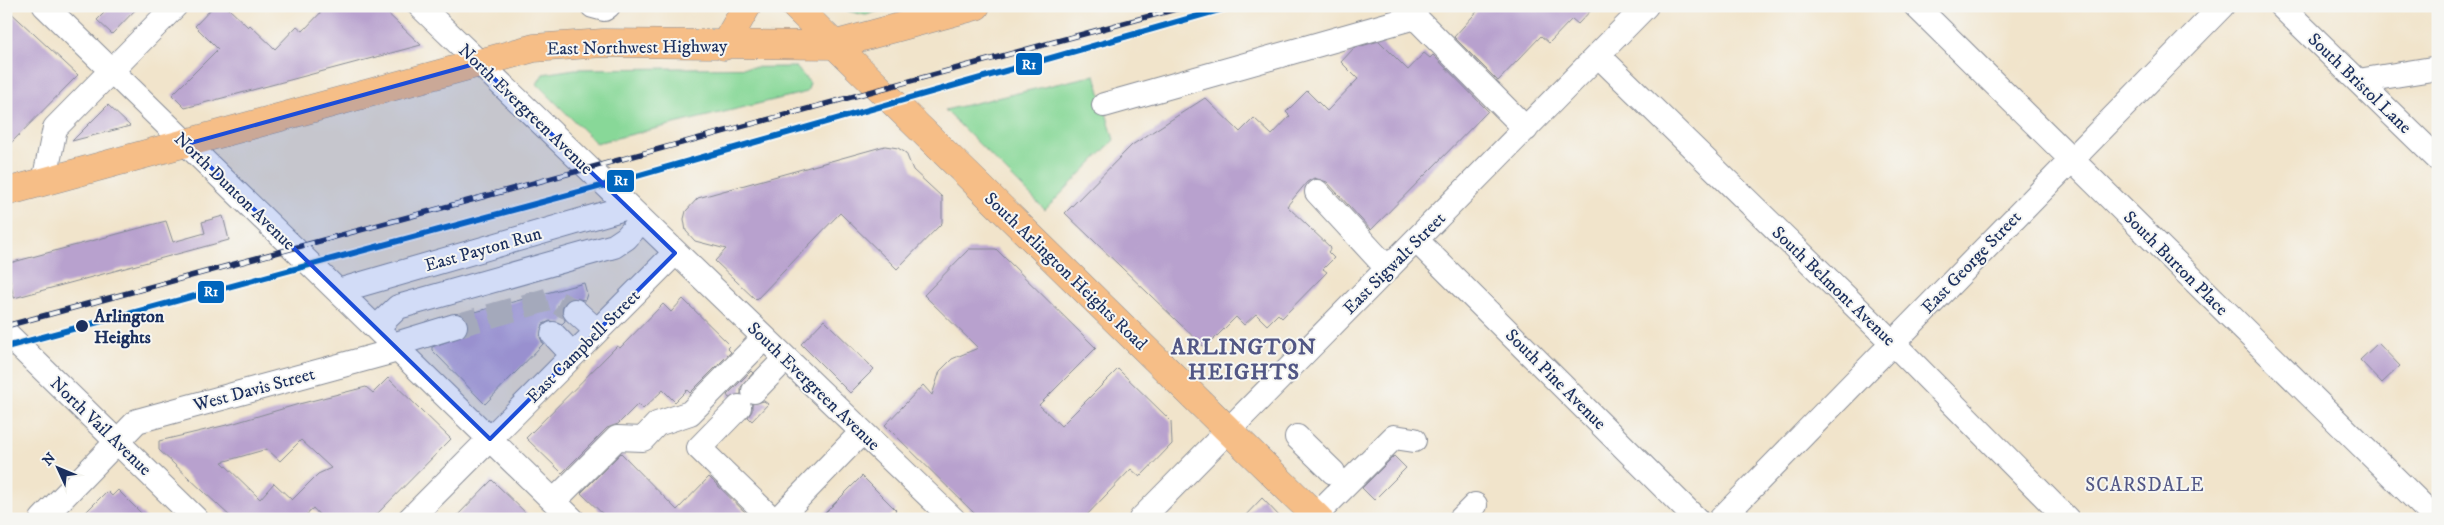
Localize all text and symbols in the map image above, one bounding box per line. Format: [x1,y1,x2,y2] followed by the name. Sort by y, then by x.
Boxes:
[2303,29,2416,139] street label: South Bristol Lane
[546,35,728,61] street label: East Northwest Highway
[453,40,597,180] street label: North Evergreen Avenue
[1015,52,1043,76] line badge: R1
[1022,56,1036,74] text: R1
[169,128,299,255] street label: North Dunton Avenue
[606,169,635,193] line badge: R1
[614,172,628,190] text: R1
[979,188,1151,355] street label: South Arlington Heights Road
[1917,207,2026,319] street label: East George Street
[2118,207,2232,321] street label: South Burton Place
[1339,208,1451,320] street label: East Sigwalt Street
[1767,222,1900,351] street label: South Belmont Avenue
[422,223,545,277] street label: East Payton Run
[197,280,225,304] line badge: R1
[204,283,218,301] text: R1
[522,285,645,408] street label: East Campbell Street
[93,306,165,349] place label: Arlington Heights
[74,318,90,334] marker: Arlington Heights
[742,318,884,456] street label: South Evergreen Avenue
[1500,325,1610,435] street label: South Pine Avenue
[1170,334,1317,386] district label: ARLINGTON HEIGHTS
[190,363,318,417] street label: West Davis Street
[46,372,156,480] street label: North Vail Avenue
[32,442,82,492] north arrow
[2085,474,2205,497] district label: SCARSDALE

